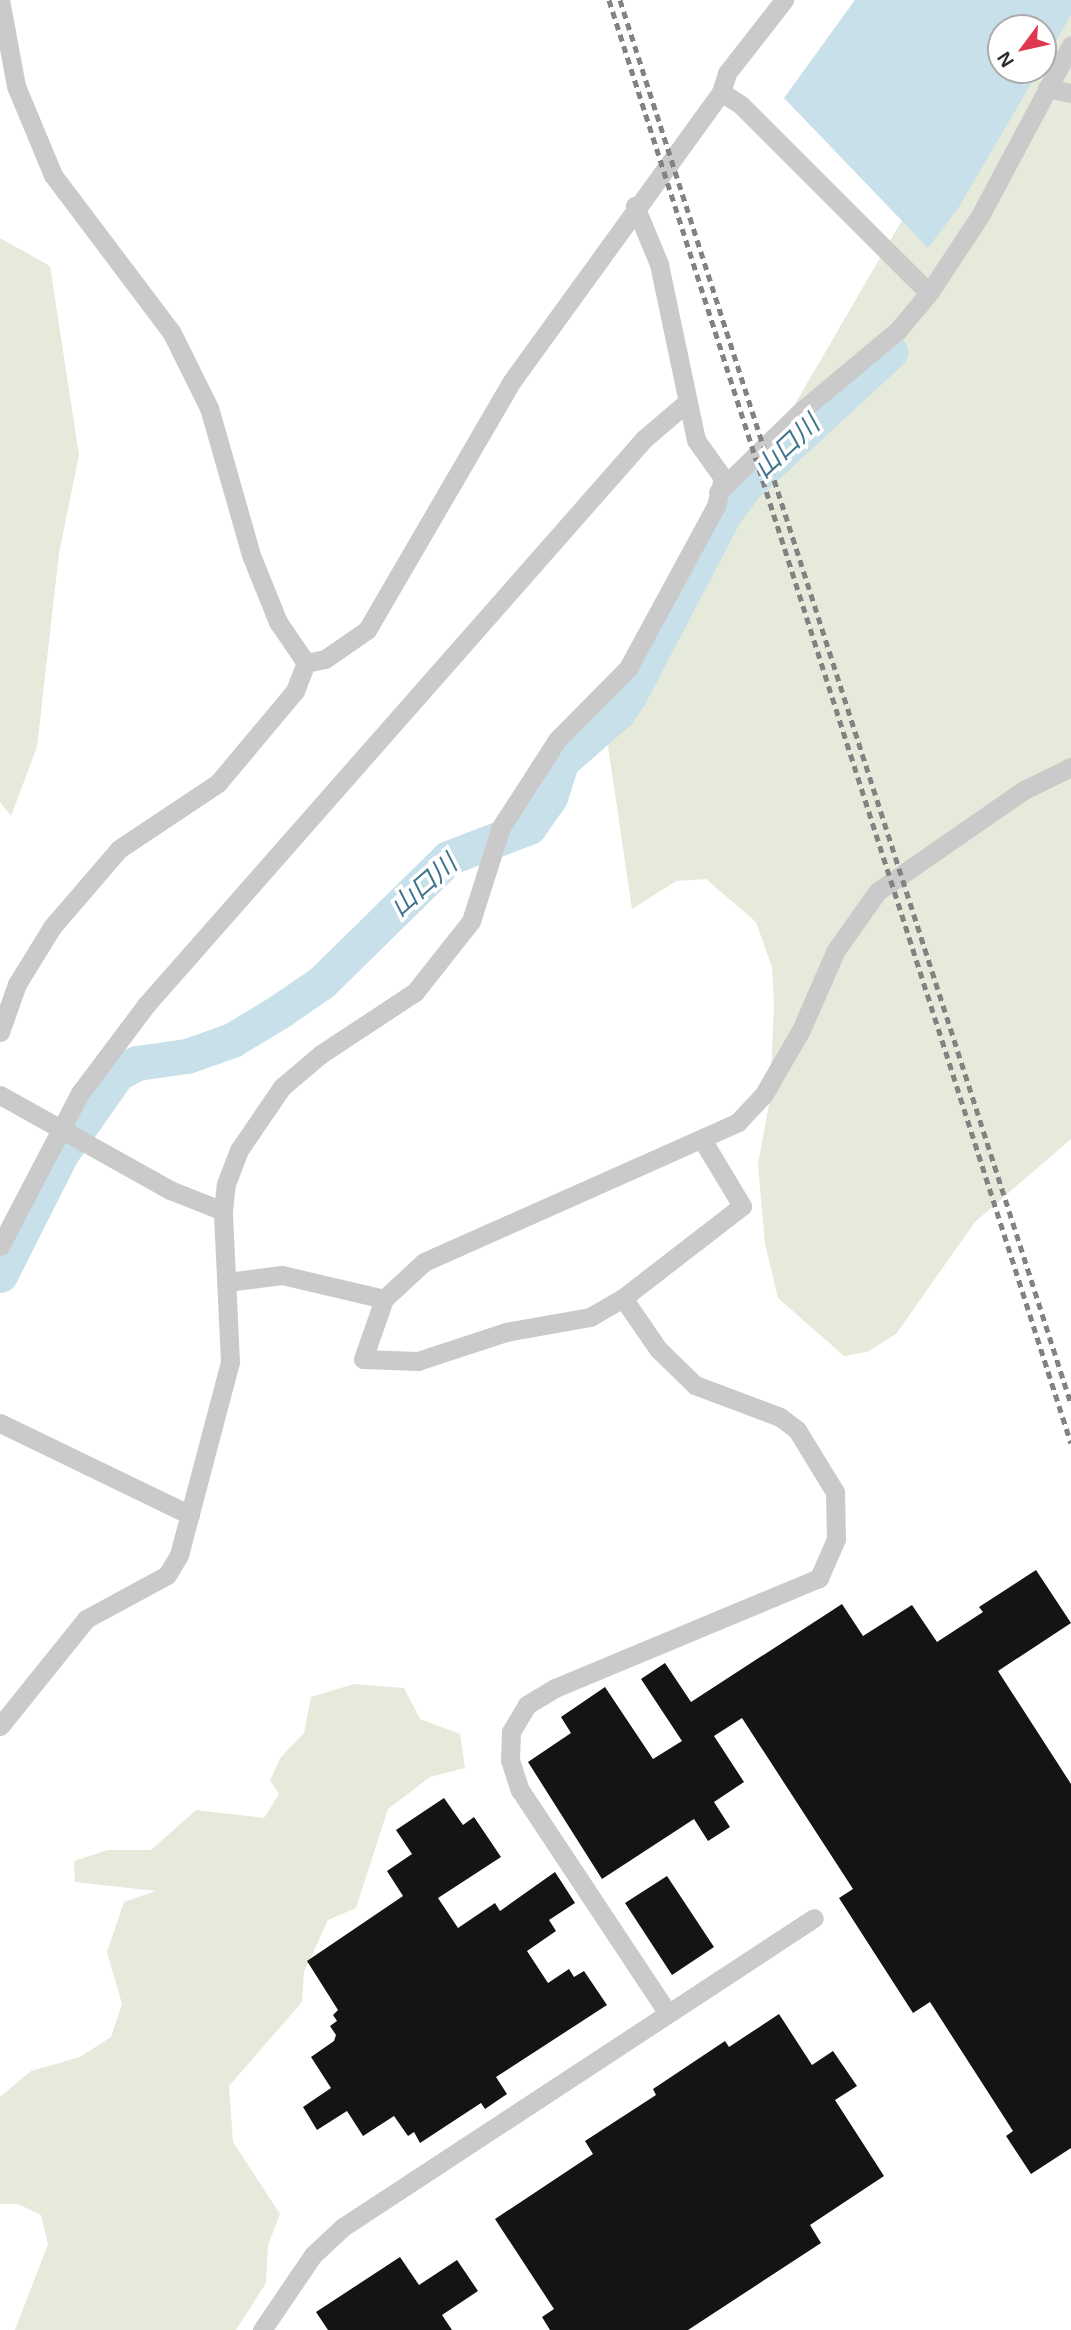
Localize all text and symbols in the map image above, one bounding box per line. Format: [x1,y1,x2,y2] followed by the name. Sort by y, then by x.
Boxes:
[987,14,1057,84] north arrow
[993,48,1018,71] text: N
[748,409,826,485] water label: 山口川
[384,849,464,923] water label: 山口川

